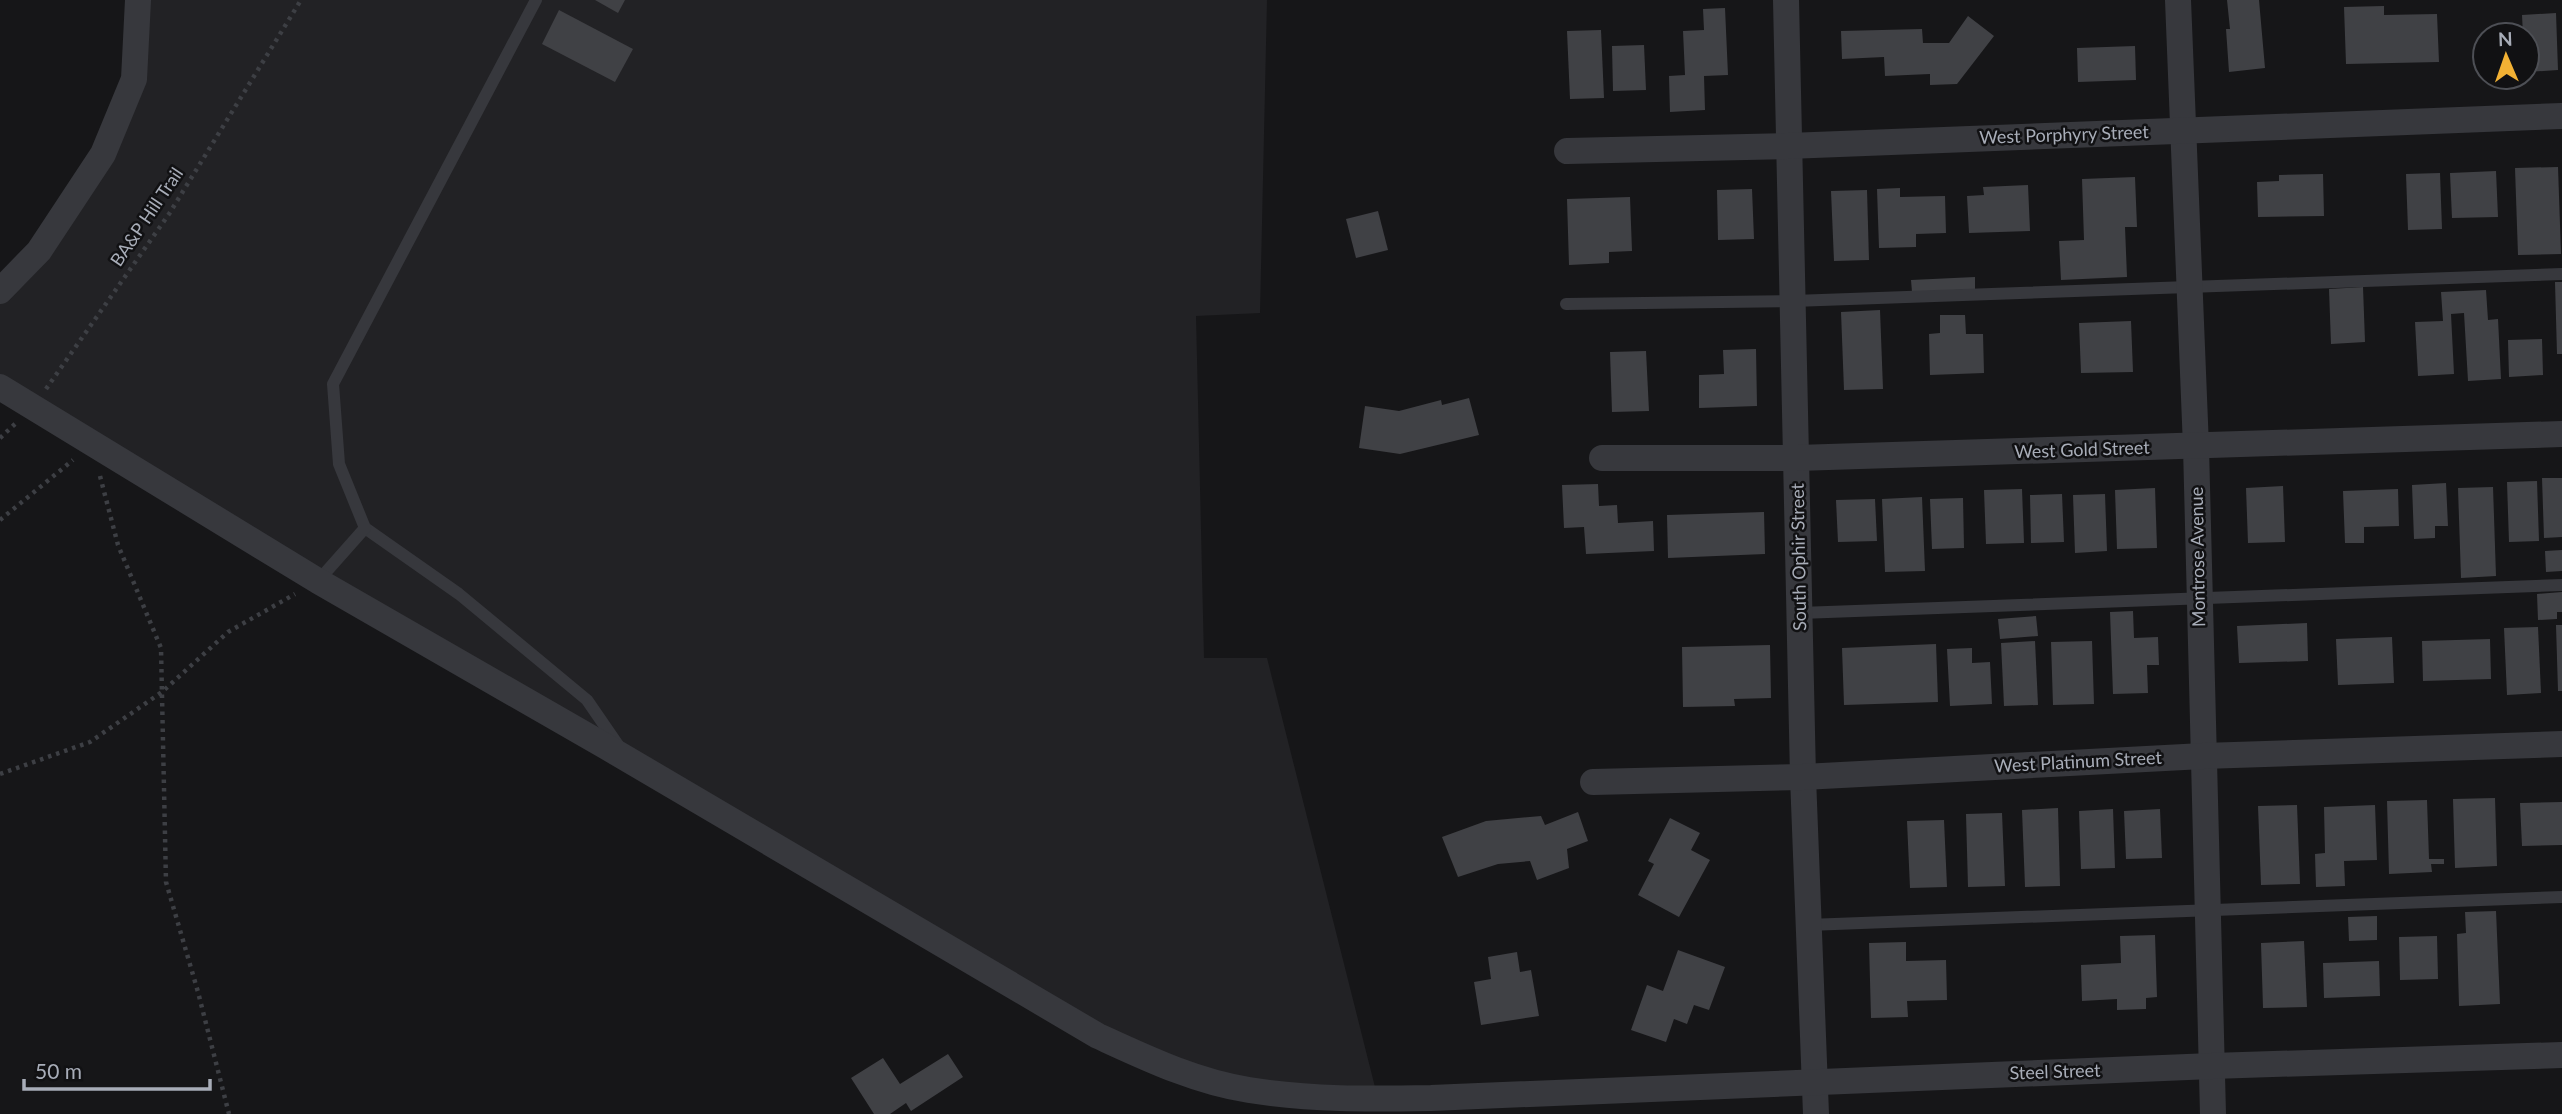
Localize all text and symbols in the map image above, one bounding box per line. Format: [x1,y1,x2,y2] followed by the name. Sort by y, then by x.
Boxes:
[2471,21,2541,91] north arrow
[2498,27,2513,50] text: N
[1979,120,2150,148] street label: West Porphyry Street
[105,163,187,270] street label: BA&P Hill Trail
[2014,436,2151,462] street label: West Gold Street
[1786,482,1810,631] street label: South Ophir Street
[2185,487,2209,627] street label: Montrose Avenue
[1994,746,2163,776] street label: West Platinum Street
[24,1048,210,1092] scale bar
[35,1058,82,1083] text: 50 m
[2009,1058,2101,1084] street label: Steel Street

